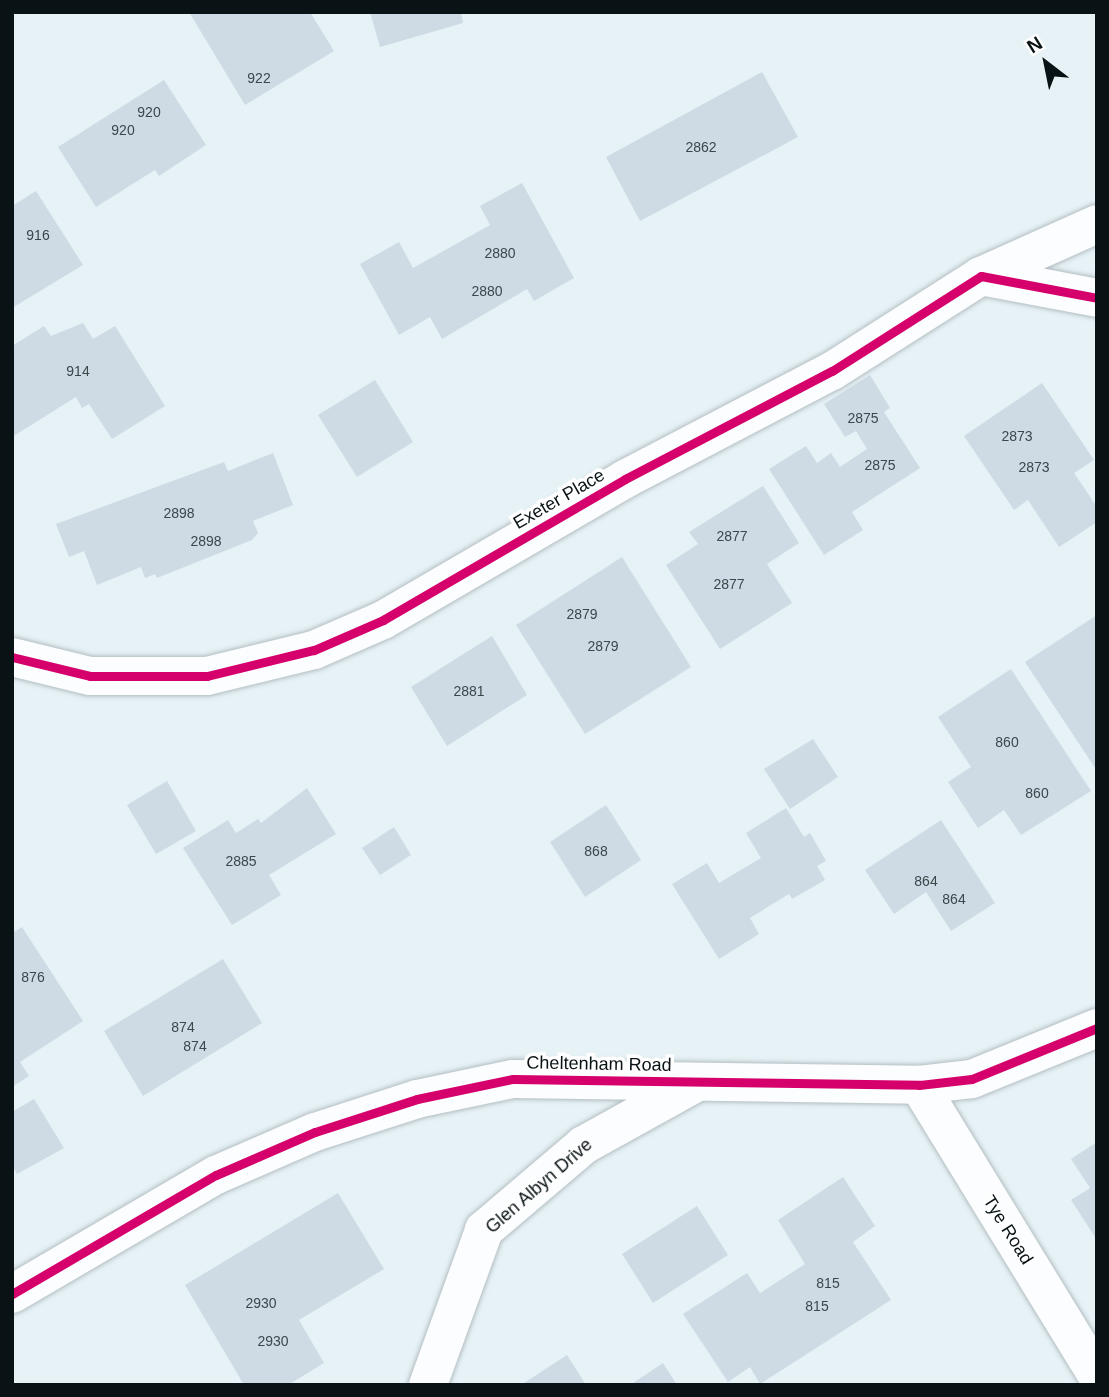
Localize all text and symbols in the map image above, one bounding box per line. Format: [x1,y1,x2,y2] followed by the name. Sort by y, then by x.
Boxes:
[1011,28,1081,98] north arrow
[1023,32,1046,57] text: N
[247,70,271,86] house number: 922
[137,104,161,120] house number: 920
[111,122,135,138] house number: 920
[685,139,717,155] house number: 2862
[26,227,50,243] house number: 916
[484,245,516,261] house number: 2880
[471,283,503,299] house number: 2880
[66,363,90,379] house number: 914
[847,410,879,426] house number: 2875
[1001,428,1033,444] house number: 2873
[864,457,896,473] house number: 2875
[1018,459,1050,475] house number: 2873
[509,464,609,534] street label: Exeter Place
[163,505,195,521] house number: 2898
[716,528,748,544] house number: 2877
[190,533,222,549] house number: 2898
[713,576,745,592] house number: 2877
[566,606,598,622] house number: 2879
[587,638,619,654] house number: 2879
[453,683,485,699] house number: 2881
[995,734,1019,750] house number: 860
[1025,785,1049,801] house number: 860
[584,843,608,859] house number: 868
[225,853,257,869] house number: 2885
[914,873,938,889] house number: 864
[942,891,966,907] house number: 864
[21,969,45,985] house number: 876
[171,1019,195,1035] house number: 874
[183,1038,207,1054] house number: 874
[526,1052,672,1076] street label: Cheltenham Road
[481,1134,597,1238] street label: Glen Albyn Drive
[978,1192,1038,1268] street label: Tye Road
[816,1275,840,1291] house number: 815
[245,1295,277,1311] house number: 2930
[805,1298,829,1314] house number: 815
[257,1333,289,1349] house number: 2930

